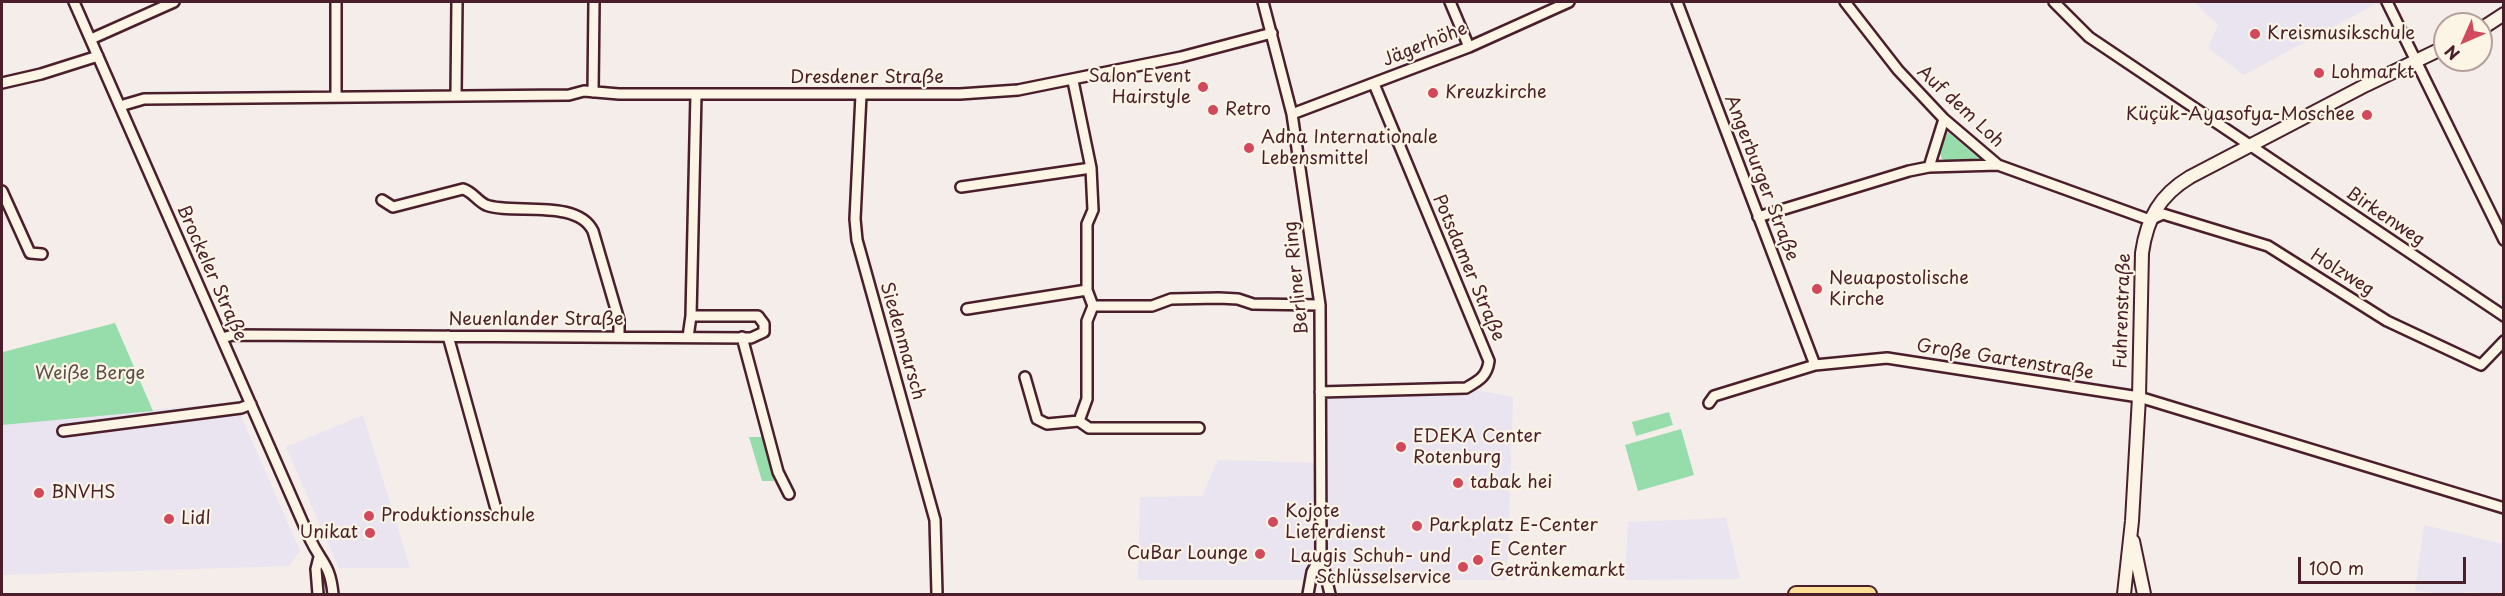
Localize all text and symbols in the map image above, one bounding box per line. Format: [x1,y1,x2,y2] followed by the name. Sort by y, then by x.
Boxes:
[2433,12,2493,72] north arrow
[1379,18,1471,72] street label: Jägerhöhe
[2267,23,2415,45] place label: Kreismusikschule
[2248,27,2262,41] marker: Kreismusikschule
[2439,40,2465,66] text: N
[1912,61,2008,153] street label: Auf dem Loh
[2331,62,2414,84] place label: Lohmarkt
[1088,66,1191,109] place label: Salon Event Hairstyle
[2312,66,2326,80] marker: Lohmarkt
[790,67,944,89] street label: Dresdener Straße
[1196,80,1210,94] marker: Salon Event Hairstyle
[1445,82,1547,104] place label: Kreuzkirche
[1426,86,1440,100] marker: Kreuzkirche
[1719,92,1803,264] street label: Angerburger Straße
[1225,99,1271,121] place label: Retro
[1206,103,1220,117] marker: Retro
[2126,104,2355,126] place label: Küçük-Ayasofya-Moschee
[2360,108,2374,122] marker: Küçük-Ayasofya-Moschee
[1261,127,1438,170] place label: Adna Internationale Lebensmittel
[1242,141,1256,155] marker: Adna Internationale Lebensmittel
[2341,183,2429,251] street label: Birkenweg
[1427,191,1509,345] street label: Potsdamer Straße
[171,202,251,344] street label: Brockeler Straße
[1280,220,1314,336] street label: Berliner Ring
[2306,245,2378,301] street label: Holzweg
[2110,253,2136,369] street label: Fuhrenstraße
[1829,268,1969,310] place label: Neuapostolische Kirche
[875,280,929,402] street label: Siedenmarsch
[1810,282,1824,296] marker: Neuapostolische Kirche
[448,309,624,331] street label: Neuenlander Straße
[1915,335,2095,385] street label: Große Gartenstraße
[35,363,145,385] park label: Weiße Berge
[1413,426,1541,468] place label: EDEKA Center Rotenburg
[1394,440,1408,454] marker: EDEKA Center Rotenburg
[1470,472,1552,494] place label: tabak hei
[1451,476,1465,490] marker: tabak hei
[51,482,115,504] place label: BNVHS
[32,486,46,500] marker: BNVHS
[1285,501,1386,544] place label: Kojote Lieferdienst
[381,505,535,527] place label: Produktionsschule
[181,508,211,530] place label: Lidl
[362,509,376,523] marker: Produktionsschule
[162,512,176,526] marker: Lidl
[1266,515,1280,529] marker: Kojote Lieferdienst
[1429,515,1598,537] place label: Parkplatz E-Center
[1410,519,1424,533] marker: Parkplatz E-Center
[299,522,358,544] place label: Unikat
[363,526,377,540] marker: Unikat
[1490,539,1625,582] place label: E Center Getränkemarkt
[1127,543,1248,565] place label: CuBar Lounge
[2301,545,2469,583] scale bar
[1290,546,1451,588] place label: Laugis Schuh- und Schlüsselservice
[1253,547,1267,561] marker: CuBar Lounge
[1471,553,1485,567] marker: E Center Getränkemarkt
[2309,554,2364,581] text: 100 m
[1456,560,1470,574] marker: Laugis Schuh- und Schlüsselservice

